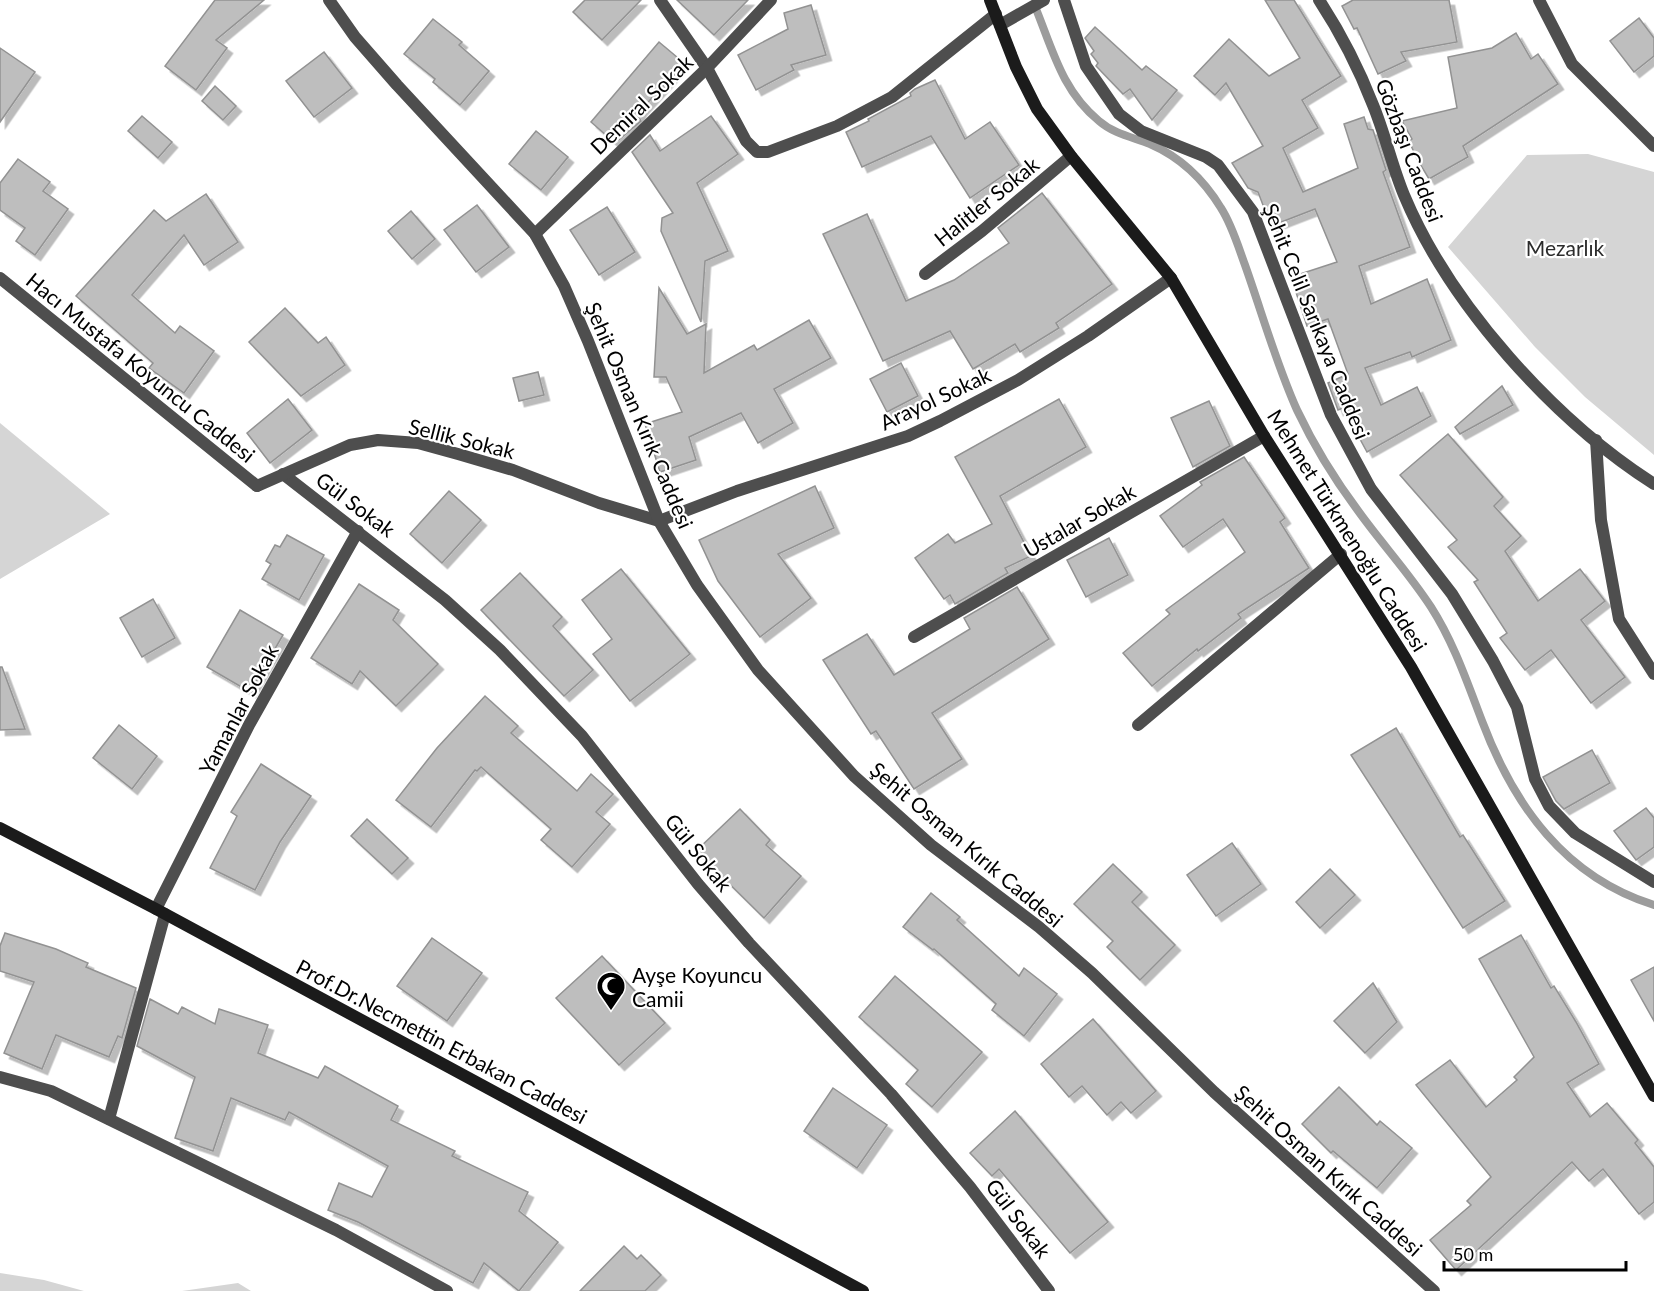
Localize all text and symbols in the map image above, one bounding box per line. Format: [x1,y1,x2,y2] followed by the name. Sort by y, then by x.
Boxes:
[585,49,698,159] street label: Demiral Sokak
[1371,75,1449,225] street label: Gözbaşı Caddesi
[929,151,1044,251] street label: Halitler Sokak
[1258,199,1376,443] street label: Şehit Celil Sarıkaya Caddesi
[1526,235,1605,260] park label: Mezarlık
[22,267,260,467] street label: Hacı Mustafa Koyuncu Caddesi
[581,298,699,532] street label: Şehit Osman Kırık Caddesi
[876,361,995,435] street label: Arayol Sokak
[1263,404,1433,656] street label: Mehmet Türkmenoğlu Caddesi
[406,413,518,463] street label: Sellik Sokak
[312,466,401,542] street label: Gül Sokak
[1019,478,1140,562] street label: Ustalar Sokak
[193,639,283,778] street label: Yamanlar Sokak
[866,756,1068,932] street label: Şehit Osman Kırık Caddesi
[660,808,738,896] street label: Gül Sokak
[292,954,592,1128] street label: Prof.Dr.Necmettin Erbakan Caddesi
[632,962,762,1011] place label: Ayşe Koyuncu Camii
[595,970,627,1012] mosque icon: Ayşe Koyuncu Camii
[1230,1079,1428,1261] street label: Şehit Osman Kırık Caddesi
[981,1174,1057,1263] street label: Gül Sokak
[1444,1234,1626,1272] scale bar
[1453,1243,1493,1265] text: 50 m

